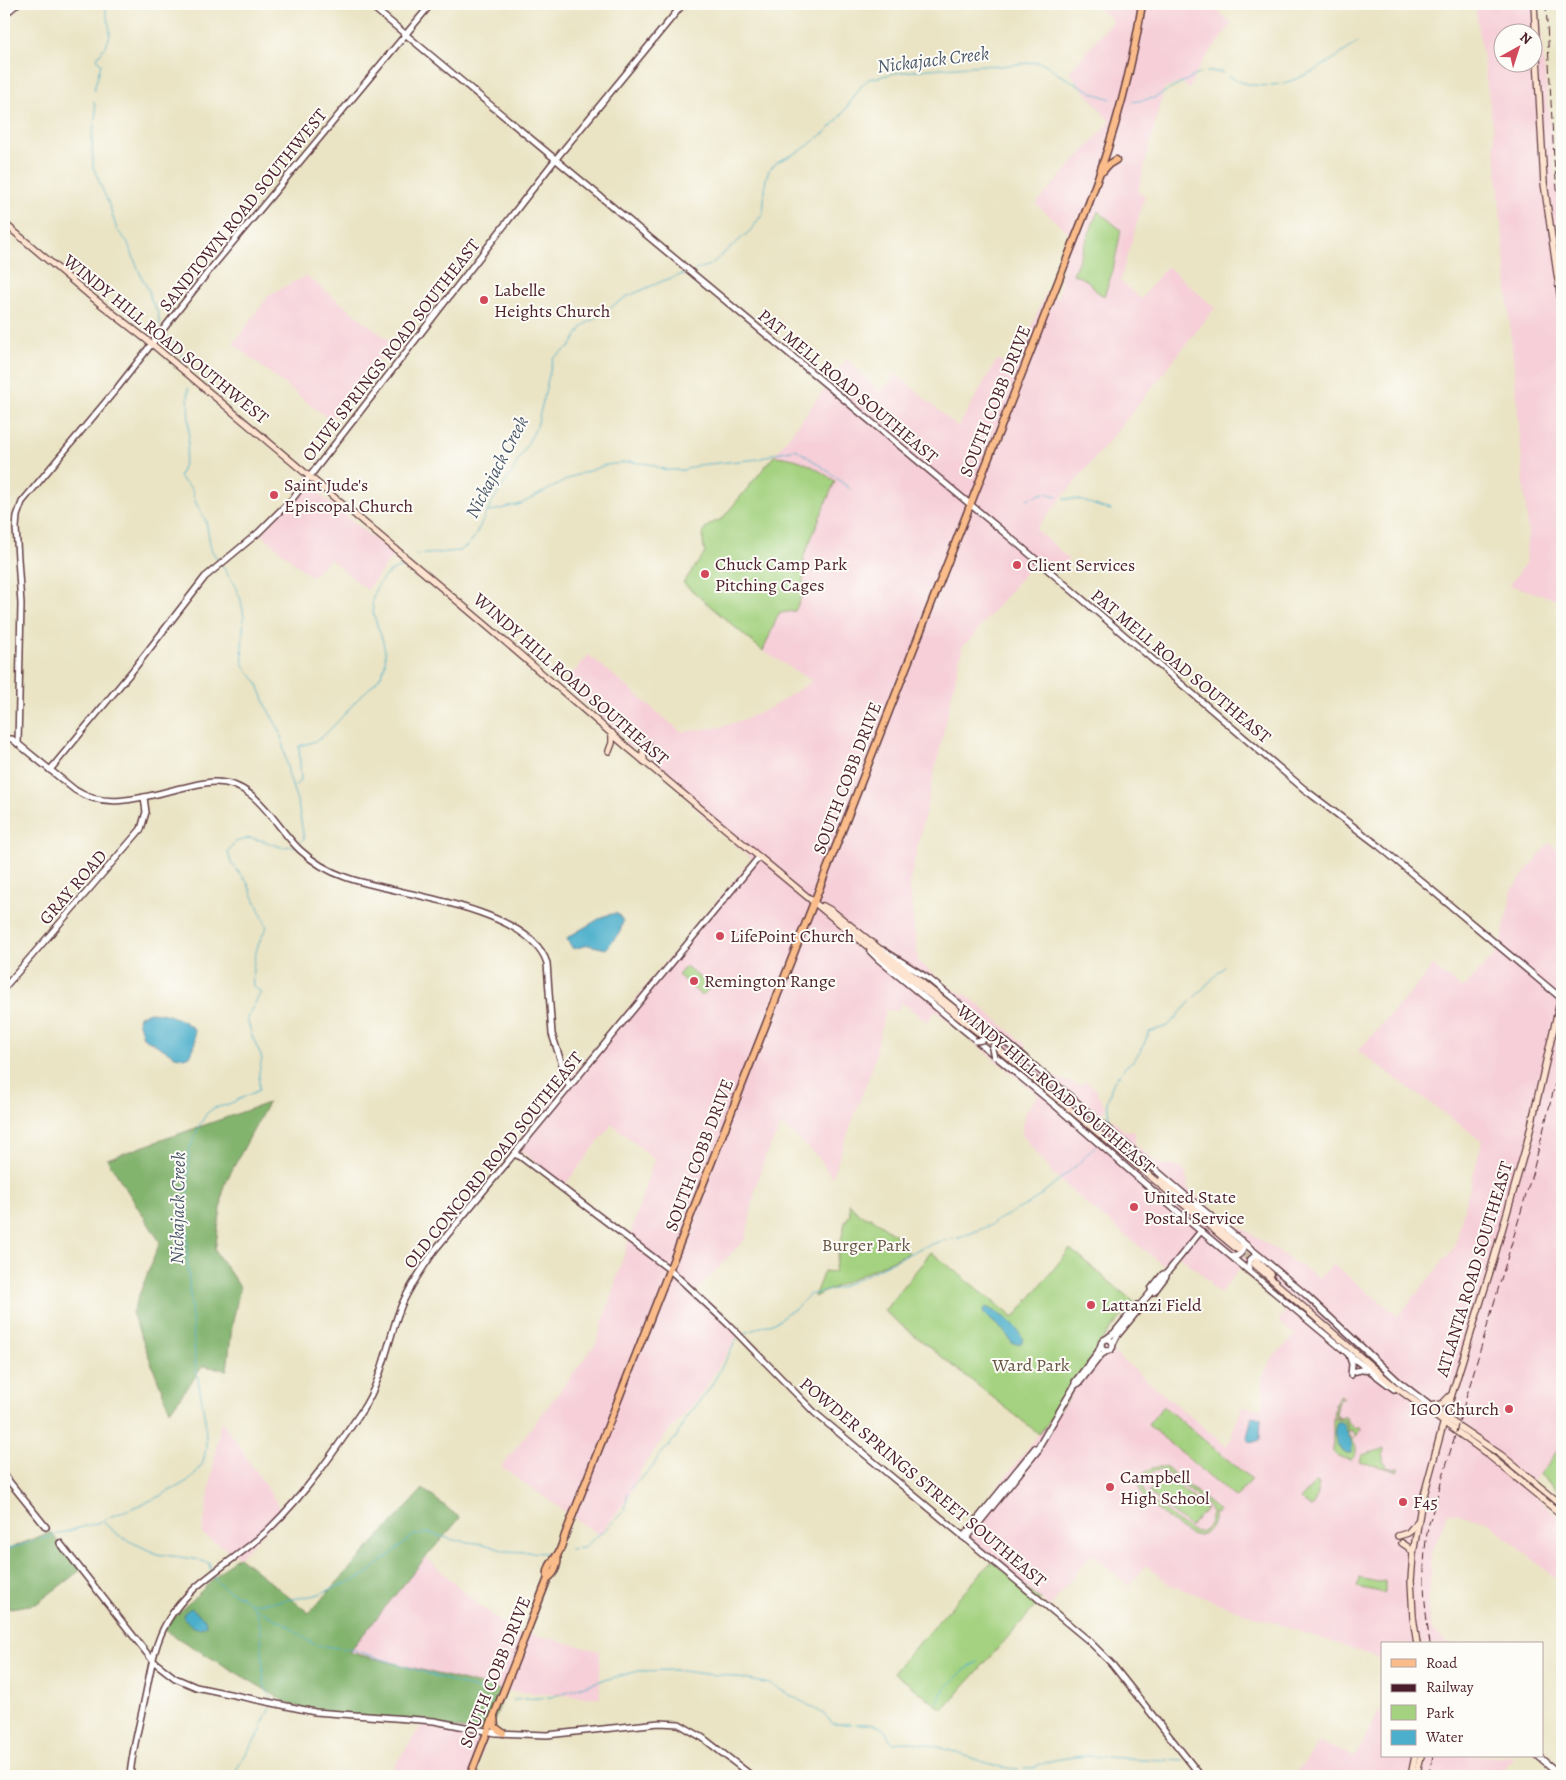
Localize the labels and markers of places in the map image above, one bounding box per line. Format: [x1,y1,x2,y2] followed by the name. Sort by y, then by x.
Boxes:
[494,278,611,323] place label: Labelle Heights Church
[478,294,490,306] marker: Labelle Heights Church
[284,473,414,518] place label: Saint Jude's Episcopal Church
[268,489,280,501] marker: Saint Jude's Episcopal Church
[715,552,847,597] place label: Chuck Camp Park Pitching Cages
[1027,553,1135,577] place label: Client Services
[1011,559,1023,571] marker: Client Services
[699,568,711,580] marker: Chuck Camp Park Pitching Cages
[730,924,855,948] place label: LifePoint Church
[714,930,726,942] marker: LifePoint Church
[704,969,836,993] place label: Remington Range
[688,975,700,987] marker: Remington Range
[1144,1185,1245,1230] place label: United State Postal Service
[1128,1201,1140,1213] marker: United State Postal Service
[1101,1293,1202,1317] place label: Lattanzi Field
[1085,1299,1097,1311] marker: Lattanzi Field
[1410,1397,1499,1421] place label: IGO Church
[1503,1403,1515,1415] marker: IGO Church
[1120,1465,1210,1510] place label: Campbell High School
[1104,1481,1116,1493] marker: Campbell High School
[1413,1490,1438,1514] place label: F45
[1397,1496,1409,1508] marker: F45

